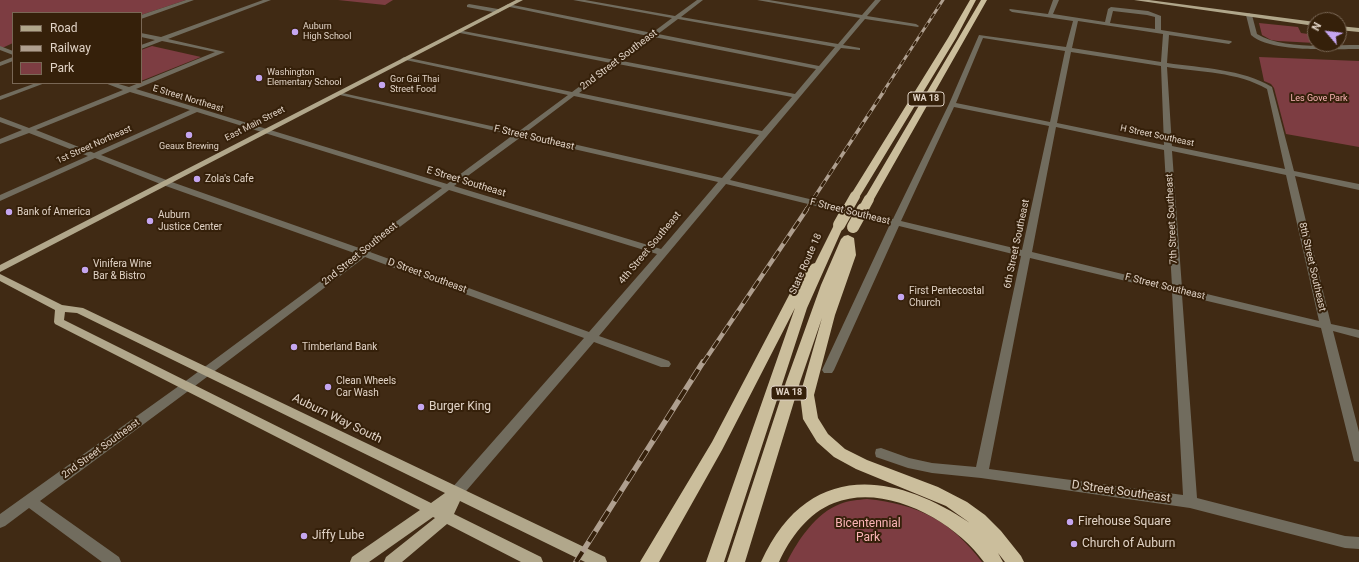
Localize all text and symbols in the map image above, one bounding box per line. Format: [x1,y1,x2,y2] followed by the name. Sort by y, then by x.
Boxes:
[12,12,142,84] legend
[1307,12,1347,52] north arrow
[1309,20,1324,33] text: N
[50,21,78,35] text: Road
[303,22,351,43] place label: Auburn High School
[290,27,300,37] marker: Auburn High School
[578,27,660,93] street label: 2nd Street Southeast
[50,41,91,55] text: Railway
[50,61,74,75] text: Park
[267,68,342,89] place label: Washington Elementary School
[254,73,264,83] marker: Washington Elementary School
[390,75,439,96] place label: Gor Gai Thai Street Food
[377,80,387,90] marker: Gor Gai Thai Street Food
[151,83,225,115] street label: E Street Northeast
[908,92,944,106] road number: WA 18
[1290,94,1348,104] park label: Les Gove Park
[223,104,287,144] street label: East Main Street
[493,123,575,153] street label: F Street Southeast
[1119,123,1195,149] street label: H Street Southeast
[55,124,133,166] street label: 1st Street Northeast
[184,130,194,140] marker: Geaux Brewing
[159,142,219,152] place label: Geaux Brewing
[425,164,507,200] street label: E Street Southeast
[205,173,254,185] place label: Zola's Cafe
[1164,173,1180,265] street label: 7th Street Southeast
[192,174,202,184] marker: Zola's Cafe
[809,196,891,228] street label: F Street Southeast
[1002,198,1032,290] street label: 6th Street Southeast
[17,206,90,218] place label: Bank of America
[4,207,14,217] marker: Bank of America
[158,209,222,232] place label: Auburn Justice Center
[616,209,684,287] street label: 4th Street Southeast
[145,216,155,226] marker: Auburn Justice Center
[320,220,400,288] street label: 2nd Street Southeast
[1296,221,1328,313] street label: 8th Street Southeast
[787,232,825,296] street label: State Route 18
[386,256,468,296] street label: D Street Southeast
[93,258,152,282] place label: Vinifera Wine Bar & Bistro
[80,265,90,275] marker: Vinifera Wine Bar & Bistro
[1124,271,1206,303] street label: F Street Southeast
[909,285,984,308] place label: First Pentecostal Church
[896,292,906,302] marker: First Pentecostal Church
[302,341,377,353] place label: Timberland Bank
[289,342,299,352] marker: Timberland Bank
[336,375,396,398] place label: Clean Wheels Car Wash
[323,382,333,392] marker: Clean Wheels Car Wash
[771,386,807,400] road number: WA 18
[290,391,384,447] street label: Auburn Way South
[429,400,491,414] place label: Burger King
[416,402,426,412] marker: Burger King
[60,417,142,481] street label: 2nd Street Southeast
[1071,478,1171,506] street label: D Street Southeast
[1078,515,1171,529] place label: Firehouse Square
[835,517,901,545] park label: Bicentennial Park
[1065,517,1075,527] marker: Firehouse Square
[312,529,364,543] place label: Jiffy Lube
[299,531,309,541] marker: Jiffy Lube
[1082,537,1175,551] place label: Church of Auburn
[1069,539,1079,549] marker: Church of Auburn

